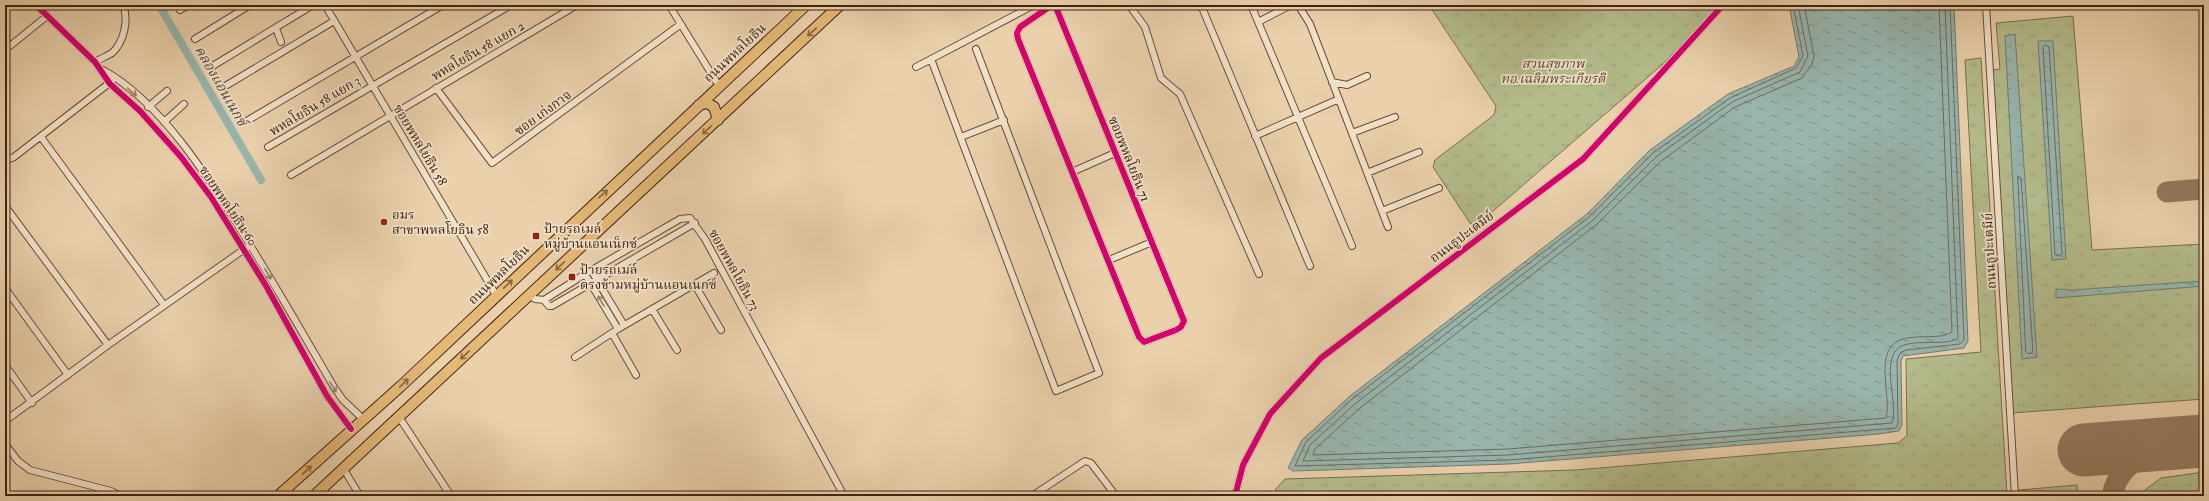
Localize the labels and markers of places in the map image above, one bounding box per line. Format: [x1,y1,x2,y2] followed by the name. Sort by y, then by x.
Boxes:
[392,207,489,238] place label: อมร สาขาพหลโยธิน 58
[379,217,389,227] marker: อมร สาขาพหลโยธิน 58
[544,221,637,252] place label: ป้ายรถเมล์ หมู่บ้านแอนเน็กซ์
[531,231,541,241] marker: ป้ายรถเมล์ หมู่บ้านแอนเน็กซ์
[580,262,717,293] place label: ป้ายรถเมล์ ตรงข้ามหมู่บ้านแอนเนกซ์
[567,272,577,282] marker: ป้ายรถเมล์ ตรงข้ามหมู่บ้านแอนเนกซ์

